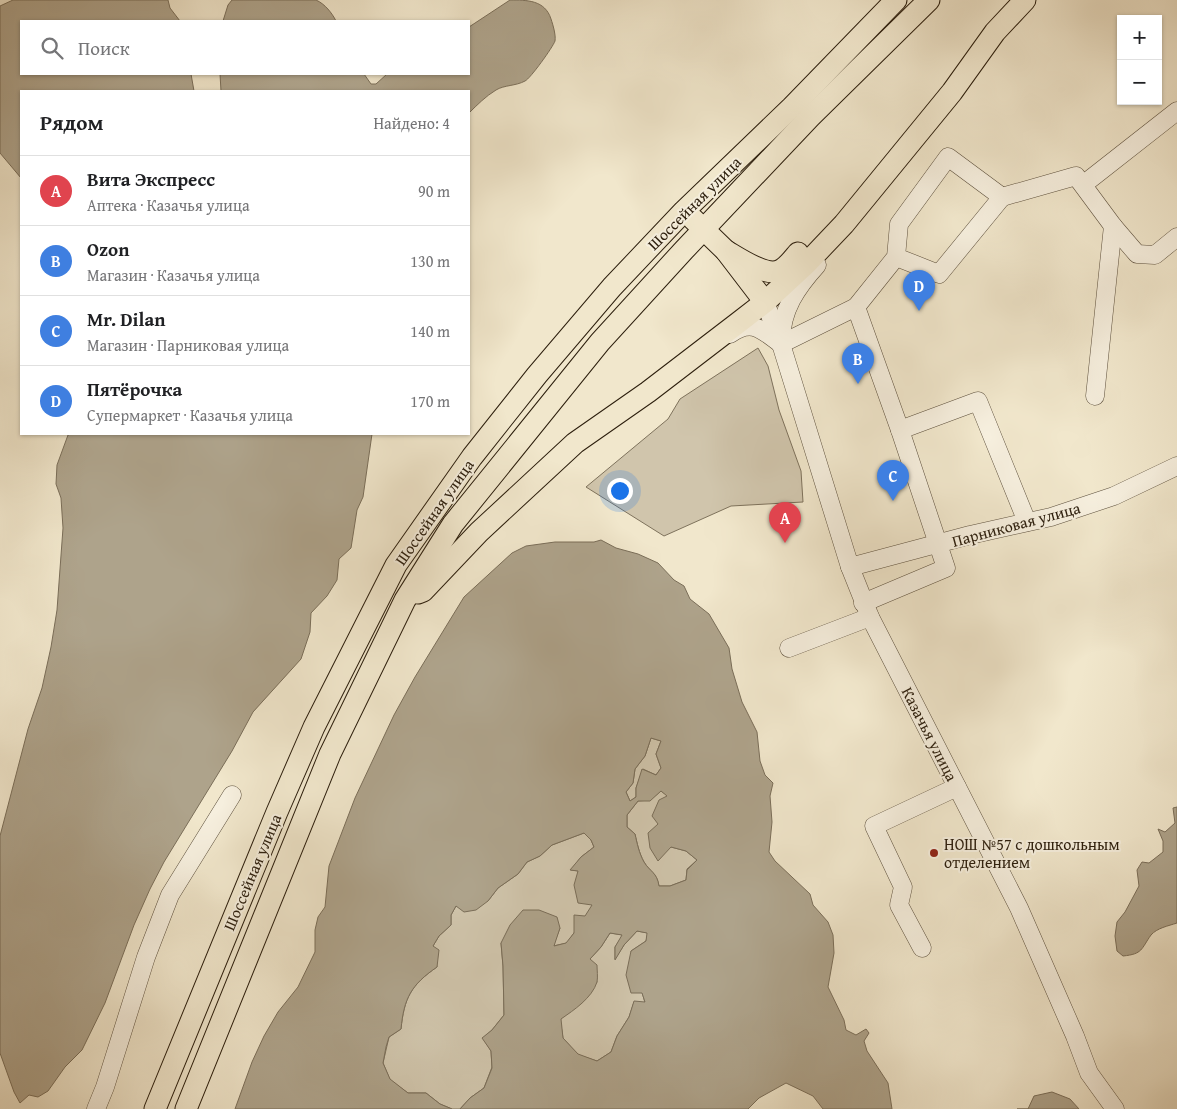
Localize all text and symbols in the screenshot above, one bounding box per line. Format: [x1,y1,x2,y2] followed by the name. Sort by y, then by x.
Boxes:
[1117,15,1162,105] map controls
[1117,15,1162,60] button: +
[20,20,470,75] search box
[38,34,66,62] icon: search
[78,34,130,62] text: Поиск
[1117,60,1162,105] button: −
[40,107,103,138] text: Рядом
[373,111,450,135] text: Найдено: 4
[642,150,747,255] street label: Шоссейная улица
[87,165,215,193] text: Вита Экспресс
[51,179,61,203] text: A
[418,179,450,203] text: 90 m
[87,193,250,217] text: Аптека · Казачья улица
[87,235,129,263] text: Ozon
[51,249,61,273] text: B
[410,249,450,273] text: 130 m
[87,263,260,287] text: Магазин · Казачья улица
[903,270,935,311] pin: D
[87,305,165,333] text: Mr. Dilan
[51,319,61,343] text: C
[410,319,450,343] text: 140 m
[87,333,289,357] text: Магазин · Парниковая улица
[842,343,874,384] pin: B
[87,375,182,403] text: Пятёрочка
[51,389,61,413] text: D
[410,389,450,413] text: 170 m
[87,403,293,427] text: Супермаркет · Казачья улица
[388,454,480,570] street label: Шоссейная улица
[877,460,909,501] pin: C
[607,478,633,504] your location
[949,495,1083,553] street label: Парниковая улица
[769,502,801,543] pin: A
[896,683,964,786] street label: Казачья улица
[217,810,288,934] street label: Шоссейная улица
[944,832,1120,874] place label: НОШ №57 с дошкольным отделением
[928,847,940,859] marker: НОШ №57 с дошкольным отделением

